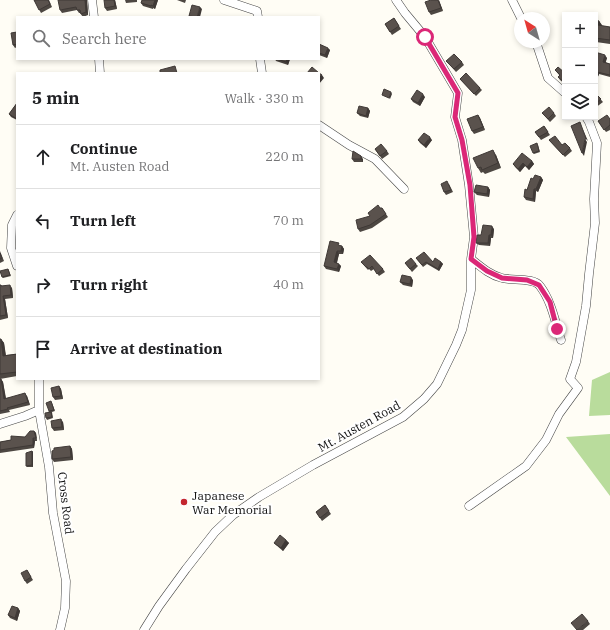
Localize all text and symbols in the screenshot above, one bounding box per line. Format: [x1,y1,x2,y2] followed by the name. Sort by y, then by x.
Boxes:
[514,12,550,48] north arrow
[562,12,598,120] map controls
[562,12,598,48] button: +
[16,16,320,60] search box
[30,27,52,49] icon: search
[416,28,434,46] route start
[62,29,147,48] text: Search here
[562,48,598,84] button: −
[562,84,598,120] button: layers
[32,87,80,109] text: 5 min
[225,90,304,107] text: Walk · 330 m
[70,139,137,158] text: Continue
[32,146,54,168] icon: ahead
[265,148,304,165] text: 220 m
[70,158,169,175] text: Mt. Austen Road
[32,210,54,232] icon: left
[70,211,136,230] text: Turn left
[273,212,304,229] text: 70 m
[32,274,54,296] icon: right
[70,275,148,294] text: Turn right
[273,276,304,293] text: 40 m
[548,320,566,338] route end
[32,338,54,360] icon: arrive
[70,339,222,358] text: Arrive at destination
[315,397,403,455] street label: Mt. Austen Road
[55,471,77,535] street label: Cross Road
[192,488,272,517] place label: Japanese War Memorial
[179,497,189,507] marker: Japanese War Memorial

